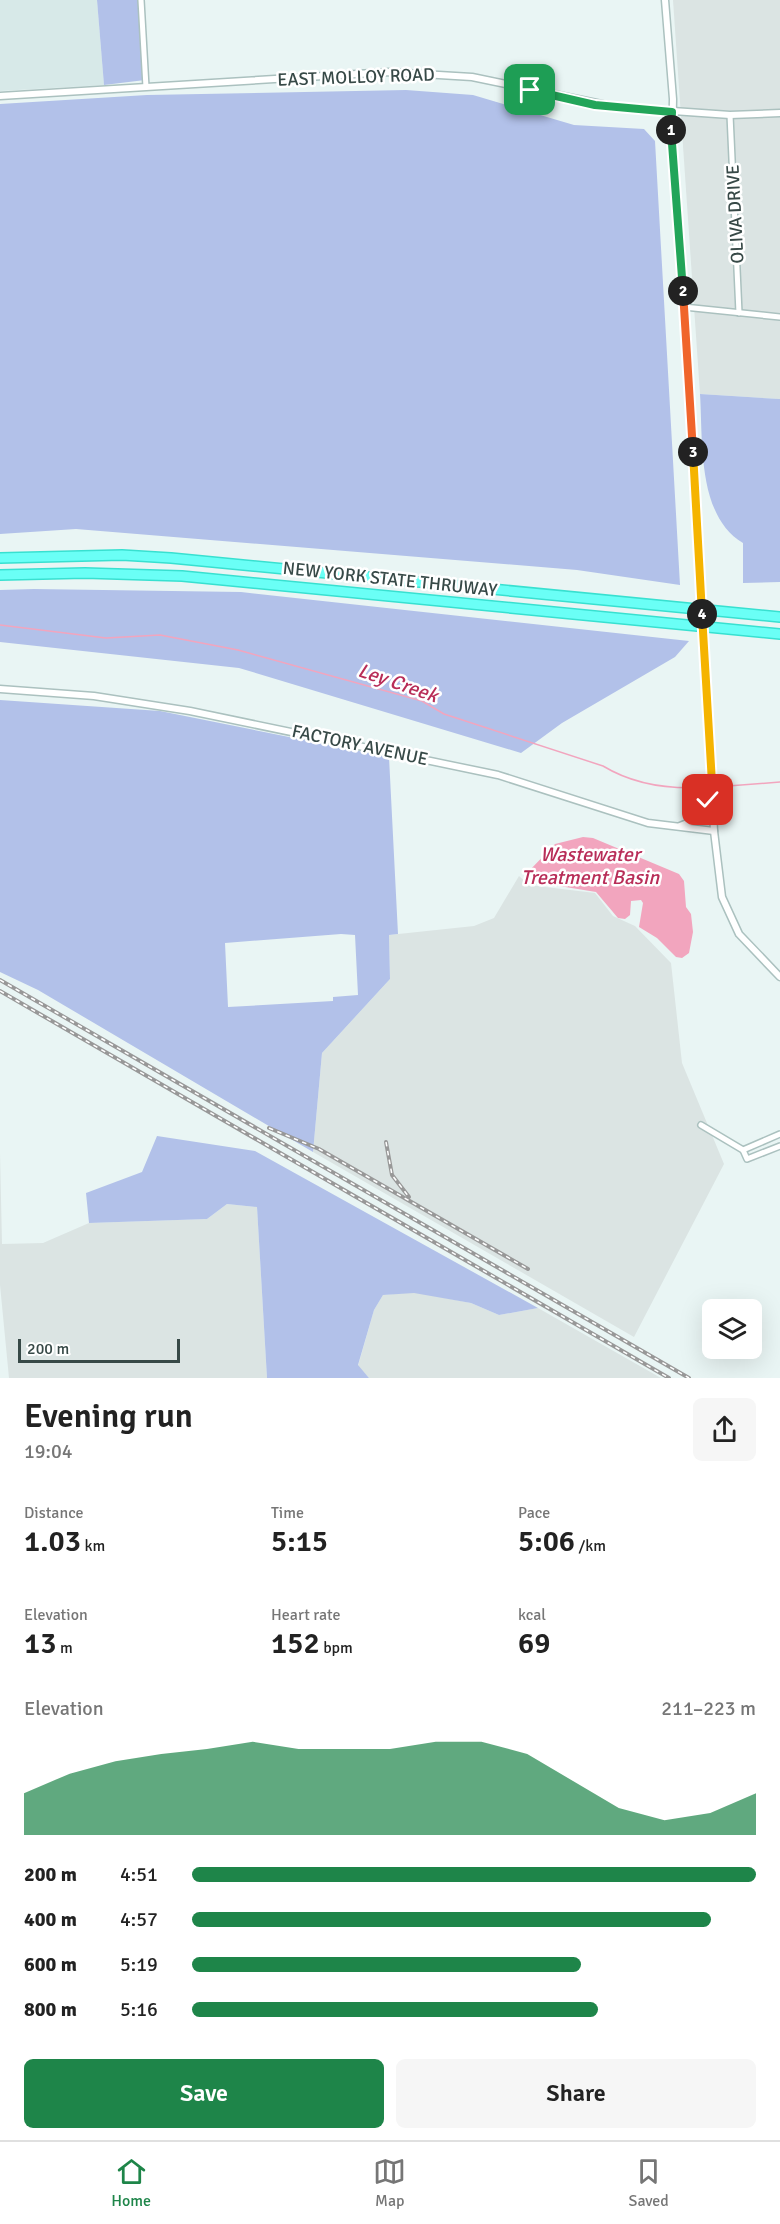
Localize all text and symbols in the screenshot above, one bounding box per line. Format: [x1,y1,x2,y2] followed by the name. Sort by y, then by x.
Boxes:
[277,63,435,91] street label: EAST MOLLOY ROAD
[504,64,555,115] pin
[513,73,546,106] icon: arrive
[656,115,686,145] pin: 1
[667,120,675,140] text: 1
[721,164,749,264] street label: OLIVA DRIVE
[668,276,698,306] pin: 2
[679,281,687,301] text: 2
[678,437,708,467] pin: 3
[689,442,697,462] text: 3
[282,557,498,601] street label: NEW YORK STATE THRUWAY
[687,599,717,629] pin: 4
[698,604,706,624] text: 4
[355,658,443,709] water label: Ley Creek
[290,720,430,770] street label: FACTORY AVENUE
[682,774,733,825] pin
[691,783,724,816] icon: check
[521,842,660,890] water label: Wastewater Treatment Basin
[702,1299,762,1359] map controls
[702,1299,762,1359] button: layers
[18,1336,180,1364] scale bar
[27,1339,69,1359] text: 200 m
[24,1396,193,1437] text: Evening run
[693,1398,756,1461] button: share
[24,1439,73,1464] text: 19:04
[24,1503,84,1523] text: Distance
[271,1503,304,1523] text: Time
[518,1503,550,1523] text: Pace
[24,1523,81,1560] text: 1.03
[271,1523,328,1560] text: 5:15
[518,1523,575,1560] text: 5:06
[81,1536,105,1556] text: km
[575,1536,606,1556] text: /km
[24,1605,88,1625] text: Elevation
[271,1605,340,1625] text: Heart rate
[518,1605,546,1625] text: kcal
[24,1625,56,1662] text: 13
[271,1625,320,1662] text: 152
[518,1625,550,1662] text: 69
[56,1638,73,1658] text: m
[320,1638,353,1658] text: bpm
[24,1696,104,1721] text: Elevation
[661,1696,756,1721] text: 211–223 m
[24,1862,77,1887] text: 200 m
[120,1862,158,1887] text: 4:51
[24,1907,77,1932] text: 400 m
[120,1907,158,1932] text: 4:57
[24,1952,77,1977] text: 600 m
[120,1952,158,1977] text: 5:19
[24,1997,77,2022] text: 800 m
[120,1997,158,2022] text: 5:16
[24,2059,384,2128] button: Save
[396,2059,756,2128] button: Share
[111,2155,151,2211] tab: Home
[373,2155,406,2211] tab: Map
[629,2155,669,2211] tab: Saved

